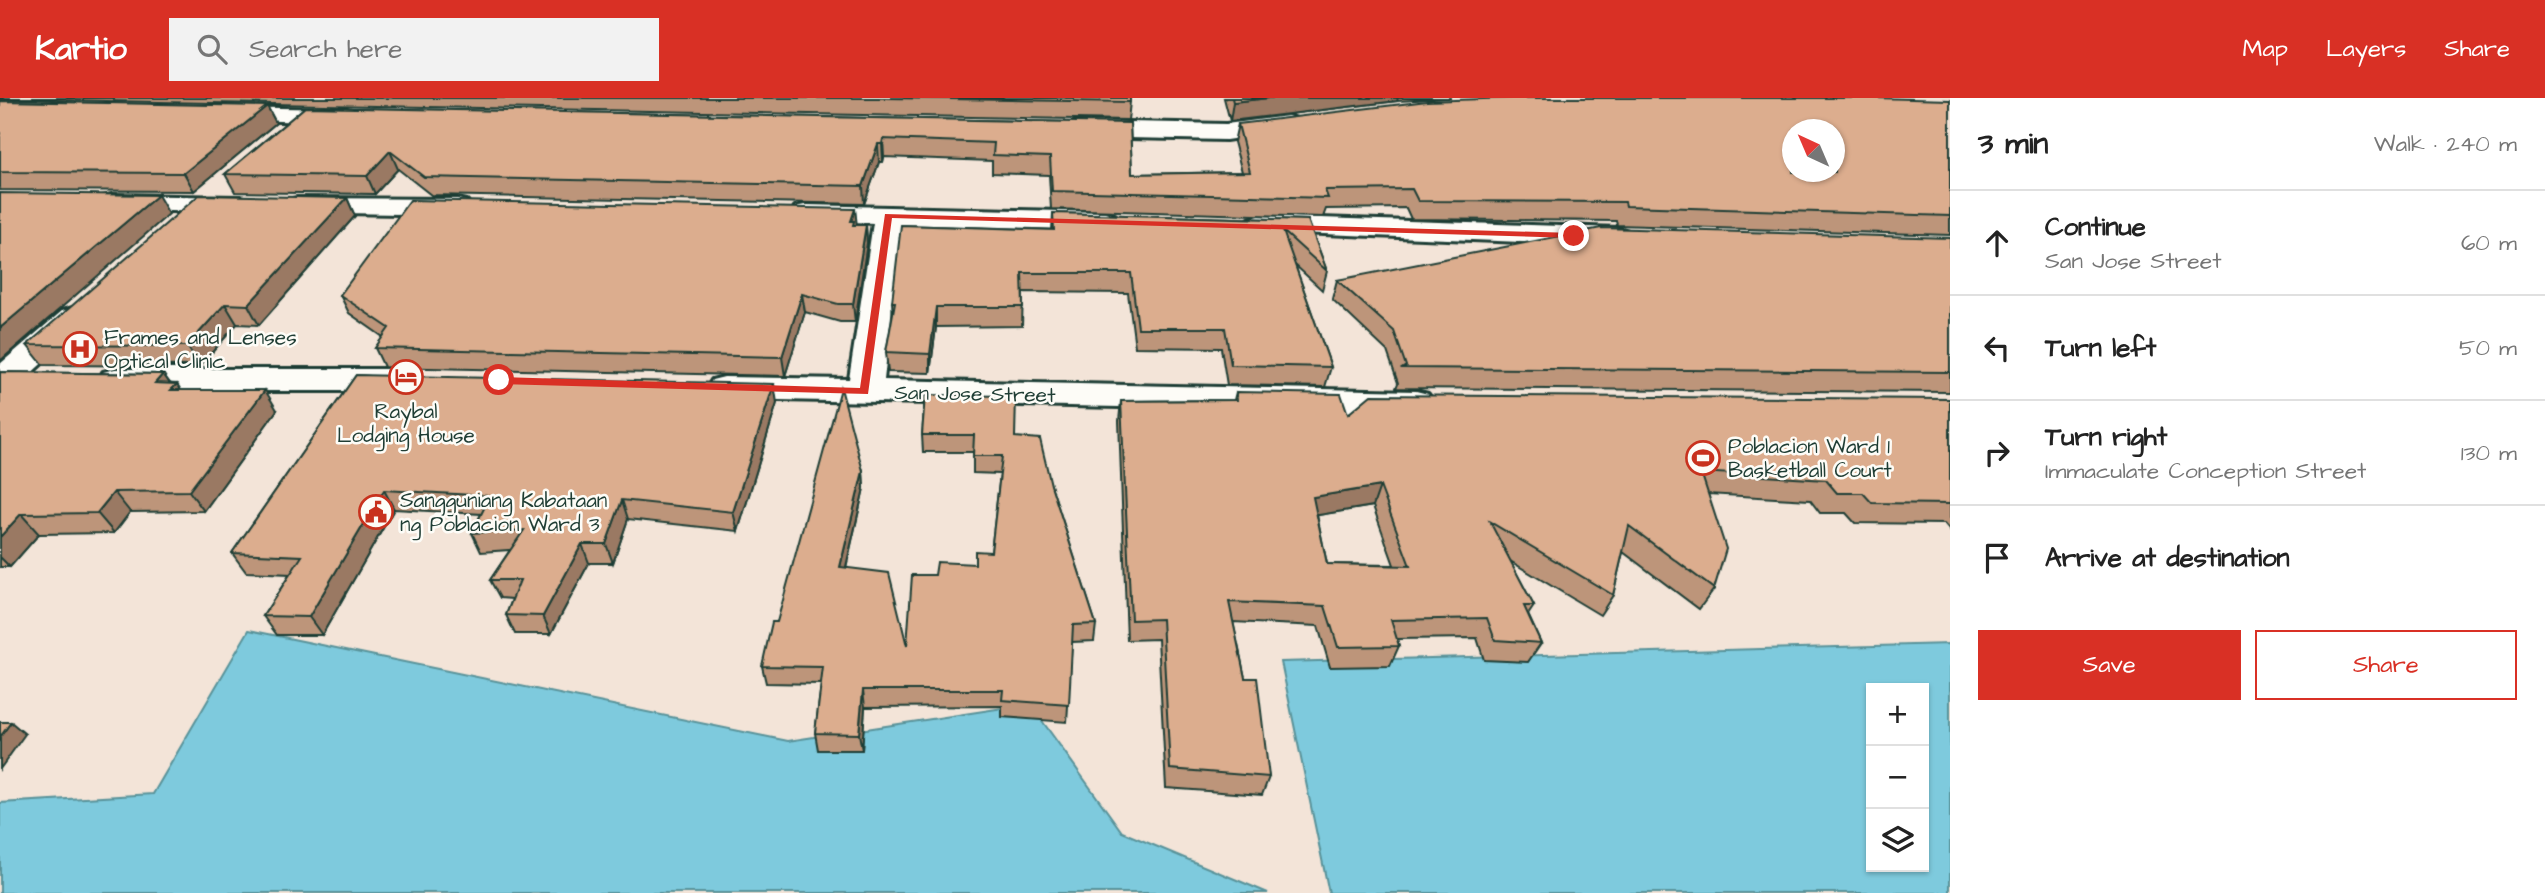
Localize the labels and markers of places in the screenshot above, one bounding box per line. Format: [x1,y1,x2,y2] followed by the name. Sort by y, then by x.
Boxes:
[104,323,297,377] place label: Frames and Lenses Optical Clinic
[61,330,99,368] hospital icon: Frames and Lenses Optical Clinic
[387,358,425,396] hotel icon: Raybal Lodging House
[337,397,475,452] place label: Raybal Lodging House
[1728,432,1892,485] place label: Poblacion Ward 1 Basketball Court
[1684,439,1722,477] sports icon: Poblacion Ward 1 Basketball Court
[400,486,607,541] place label: Sangguniang Kabataan ng Poblacion Ward 3
[357,493,395,531] public building icon: Sangguniang Kabataan ng Poblacion Ward 3

